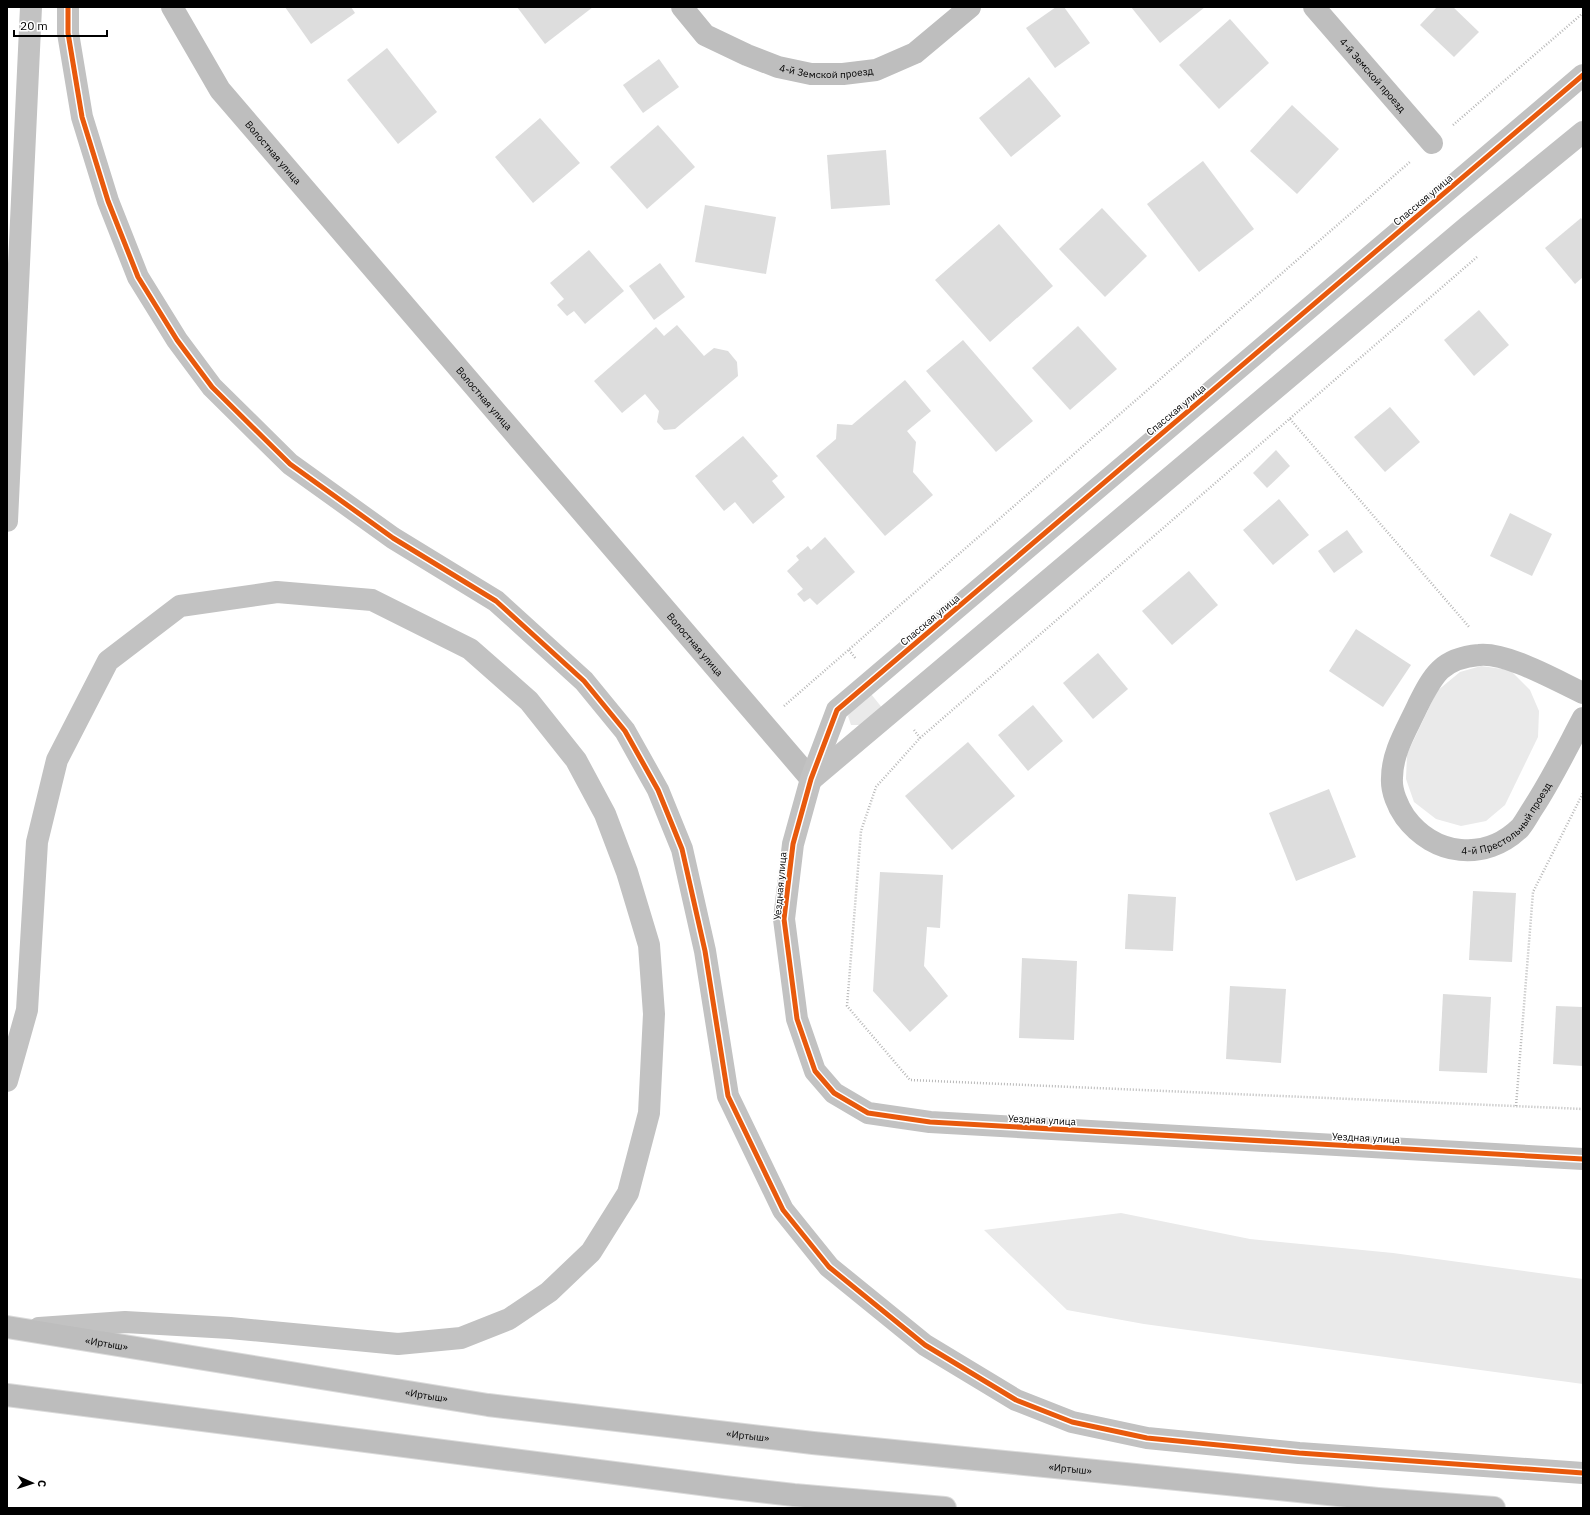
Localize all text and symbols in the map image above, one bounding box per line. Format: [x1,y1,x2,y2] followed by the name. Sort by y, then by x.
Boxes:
[14,12,107,38] scale bar
[20,18,48,33] text: 20 m
[1337,35,1409,115] street label: 4-й Земской проезд
[778,61,874,81] street label: 4-й Земской проезд
[243,118,305,187] street label: Волостная улица
[1391,171,1456,229] street label: Спасская улица
[453,364,516,433] street label: Волостная улица
[1144,381,1209,439] street label: Спасская улица
[898,591,963,649] street label: Спасская улица
[664,610,727,679] street label: Волостная улица
[1461,780,1554,857] street label: 4-й Престольный проезд
[771,851,790,921] street label: Уездная улица
[1008,1112,1077,1128] street label: Уездная улица
[1332,1130,1401,1146] street label: Уездная улица
[84,1333,129,1353] street label: «Иртыш»
[404,1385,449,1405] street label: «Иртыш»
[726,1426,770,1444] street label: «Иртыш»
[1048,1460,1092,1477] street label: «Иртыш»
[12,1463,52,1503] north arrow
[35,1480,49,1487] text: С

